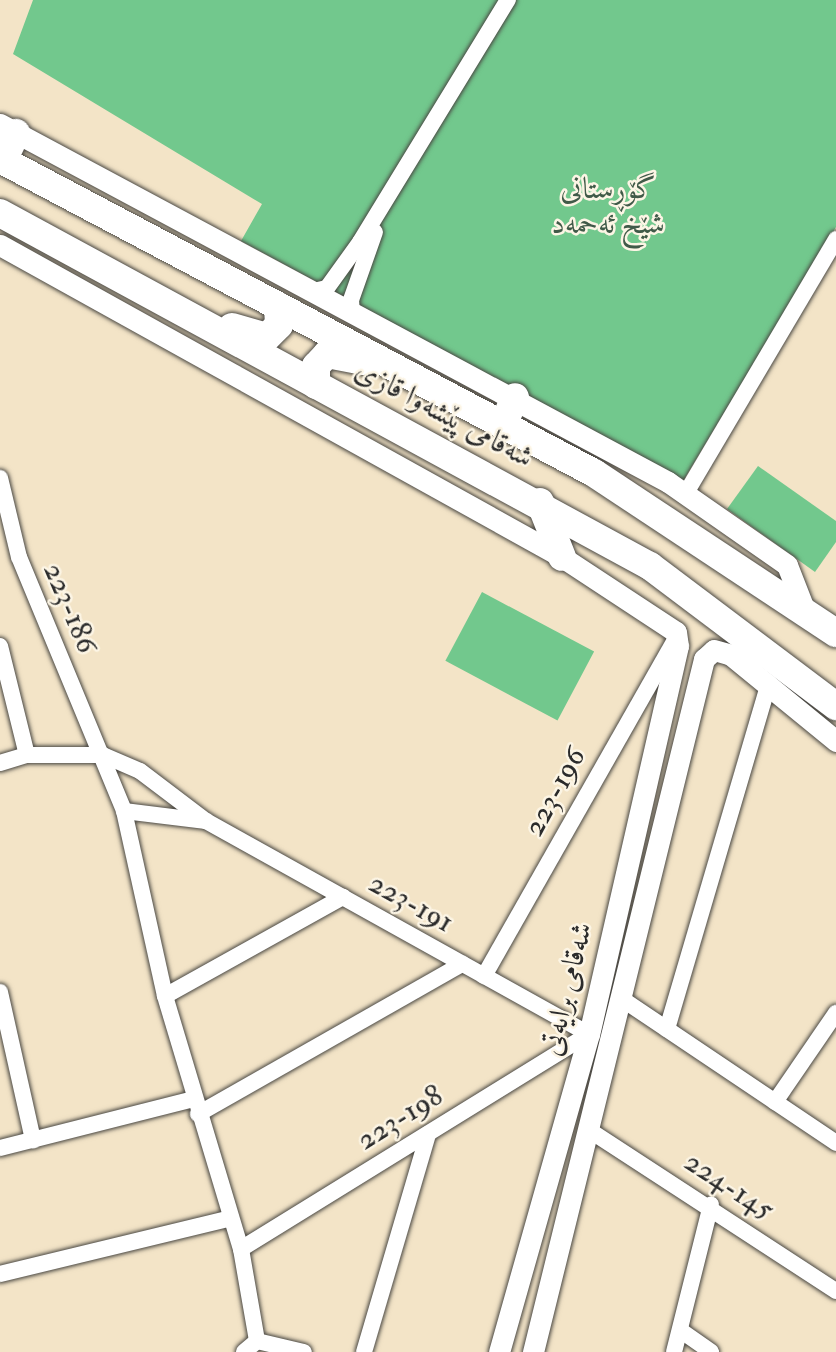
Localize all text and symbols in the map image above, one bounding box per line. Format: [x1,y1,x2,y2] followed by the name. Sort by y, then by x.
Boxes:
[551,171,665,242] park label: گۆڕستانی شێخ ئەحمەد
[349,352,539,476] street label: شەقامی پێشەوا قازی
[35,557,105,659] street label: 223-186
[516,741,594,843] street label: 223-196
[362,865,460,941] street label: 223-191
[533,919,601,1059] street label: شەقامی برایەتی
[350,1078,450,1158] street label: 223-198
[678,1144,780,1228] street label: 224-145

